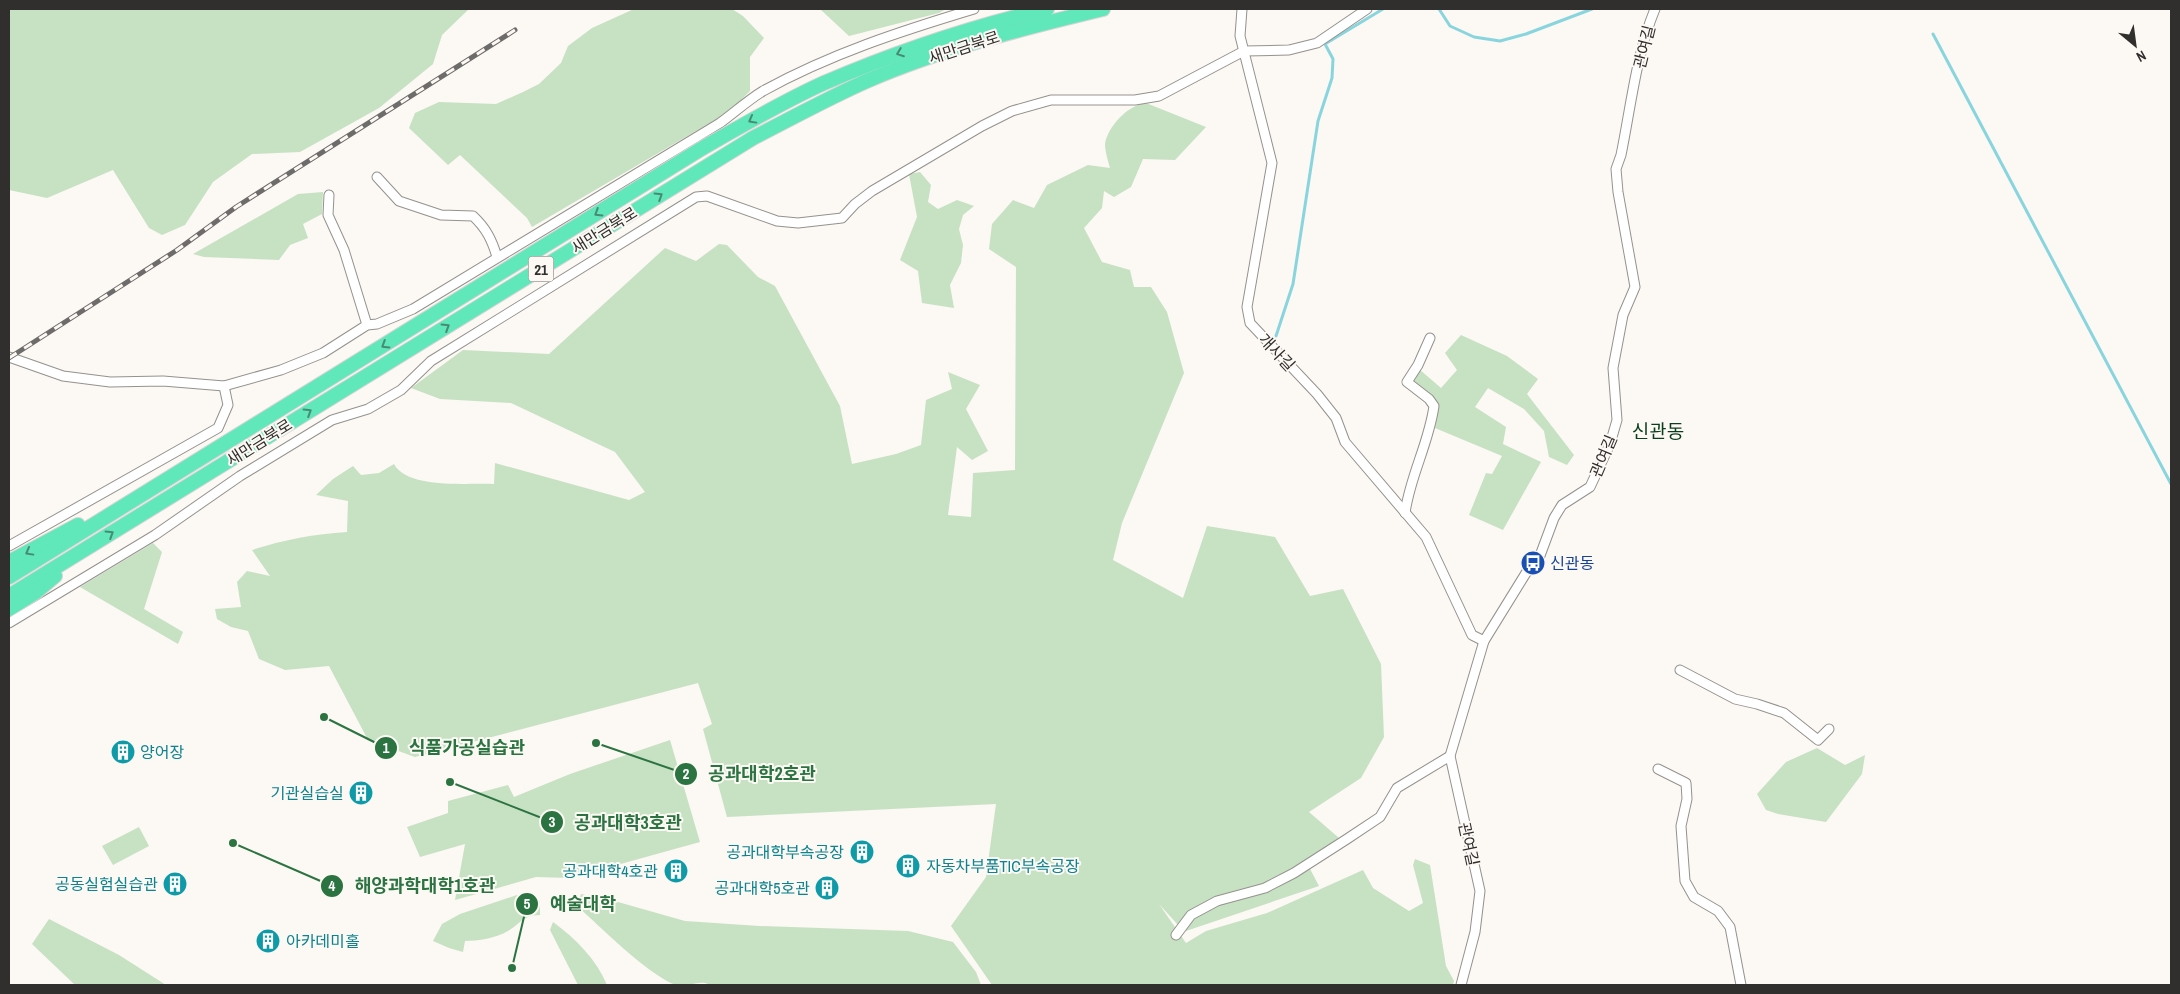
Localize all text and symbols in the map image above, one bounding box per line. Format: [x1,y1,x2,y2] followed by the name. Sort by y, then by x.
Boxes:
[2110,20,2160,70] north arrow
[1628,23,1660,71] street label: 관여길
[926,25,1003,69] street label: 새만금북로
[2133,46,2149,66] text: N
[896,47,905,57] one-way arrow
[748,114,757,124] one-way arrow
[654,193,663,203] one-way arrow
[567,201,641,259] street label: 새만금북로
[594,207,603,216] one-way arrow
[528,256,554,282] road number: 21
[441,324,450,334] one-way arrow
[1254,328,1300,376] street label: 개사길
[382,338,391,348] one-way arrow
[302,409,311,419] one-way arrow
[222,413,296,471] street label: 새만금북로
[1632,418,1684,444] district label: 신관동
[1584,431,1622,481] street label: 관여길
[104,531,113,541] one-way arrow
[25,545,34,555] one-way arrow
[1520,550,1546,576] bus stop icon: 신관동
[1550,552,1594,574] place label: 신관동
[374,732,534,765] callout: 식품가공실습관
[409,735,525,760] text: 식품가공실습관
[383,737,390,758] text: 1
[110,739,136,765] building icon: 양어장
[140,741,184,763] place label: 양어장
[673,757,826,790] callout: 공과대학2호관
[708,761,816,786] text: 공과대학2호관
[683,763,690,784] text: 2
[348,780,374,806] building icon: 기관실습실
[270,782,344,804] place label: 기관실습실
[539,806,692,839] callout: 공과대학3호관
[574,810,682,835] text: 공과대학3호관
[549,811,556,832] text: 3
[1454,820,1484,868] street label: 관여길
[849,839,875,865] building icon: 공과대학부속공장
[726,841,844,863] place label: 공과대학부속공장
[895,853,921,879] building icon: 자동차부품TIC부속공장
[926,855,1080,877] place label: 자동차부품TIC부속공장
[663,858,689,884] building icon: 공과대학4호관
[562,860,658,882] place label: 공과대학4호관
[320,869,506,902] callout: 해양과학대학1호관
[162,871,188,897] building icon: 공동실험실습관
[55,873,158,895] place label: 공동실험실습관
[355,873,496,898] text: 해양과학대학1호관
[329,875,336,896] text: 4
[814,875,840,901] building icon: 공과대학5호관
[714,877,810,899] place label: 공과대학5호관
[515,888,626,921] callout: 예술대학
[550,891,617,916] text: 예술대학
[524,893,531,914] text: 5
[255,928,281,954] building icon: 아카데미홀
[286,930,360,952] place label: 아카데미홀

